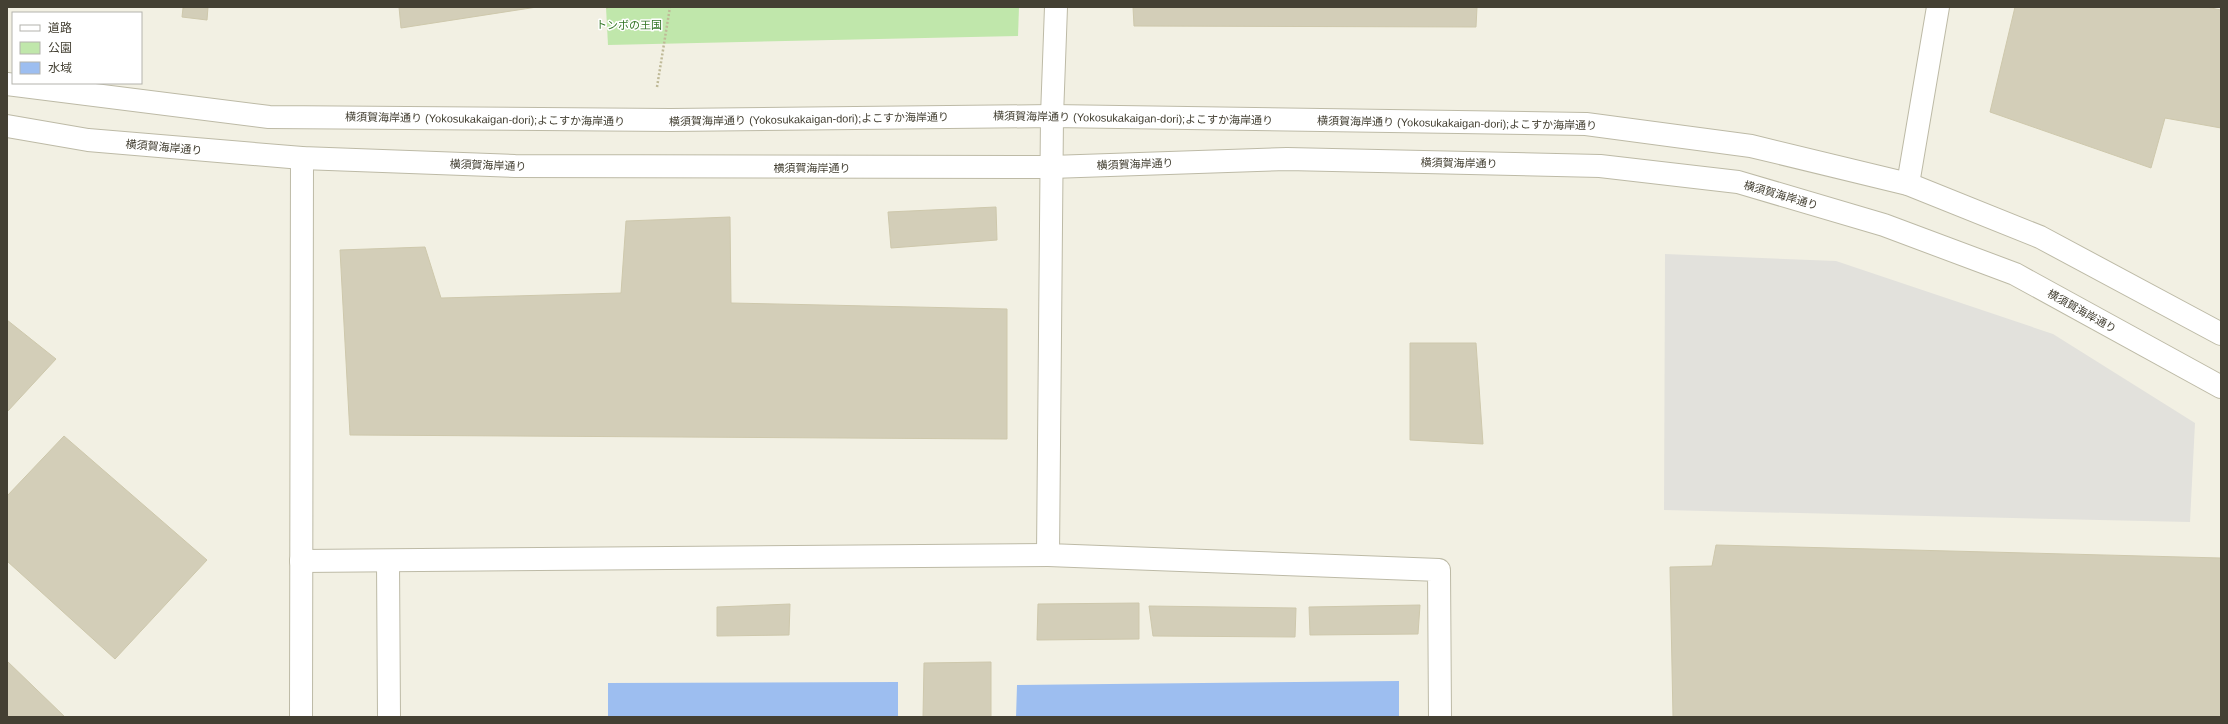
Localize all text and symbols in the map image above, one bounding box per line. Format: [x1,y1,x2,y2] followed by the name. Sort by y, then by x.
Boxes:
[12,12,142,84] legend
[596,19,662,31] park label: トンボの王国
[48,21,72,35] text: 道路
[48,41,72,55] text: 公園
[48,61,72,75] text: 水域
[993,110,1273,126] street label: 横須賀海岸通り (Yokosukakaigan-dori);よこすか海岸通り
[345,111,625,127] street label: 横須賀海岸通り (Yokosukakaigan-dori);よこすか海岸通り
[669,111,949,127] street label: 横須賀海岸通り (Yokosukakaigan-dori);よこすか海岸通り
[1317,115,1597,131] street label: 横須賀海岸通り (Yokosukakaigan-dori);よこすか海岸通り
[125,138,203,156] street label: 横須賀海岸通り
[1420,156,1498,170] street label: 横須賀海岸通り
[1096,157,1174,171] street label: 横須賀海岸通り
[449,158,527,172] street label: 横須賀海岸通り
[774,162,851,174] street label: 横須賀海岸通り
[1742,179,1820,211] street label: 横須賀海岸通り
[2045,287,2119,335] street label: 横須賀海岸通り

